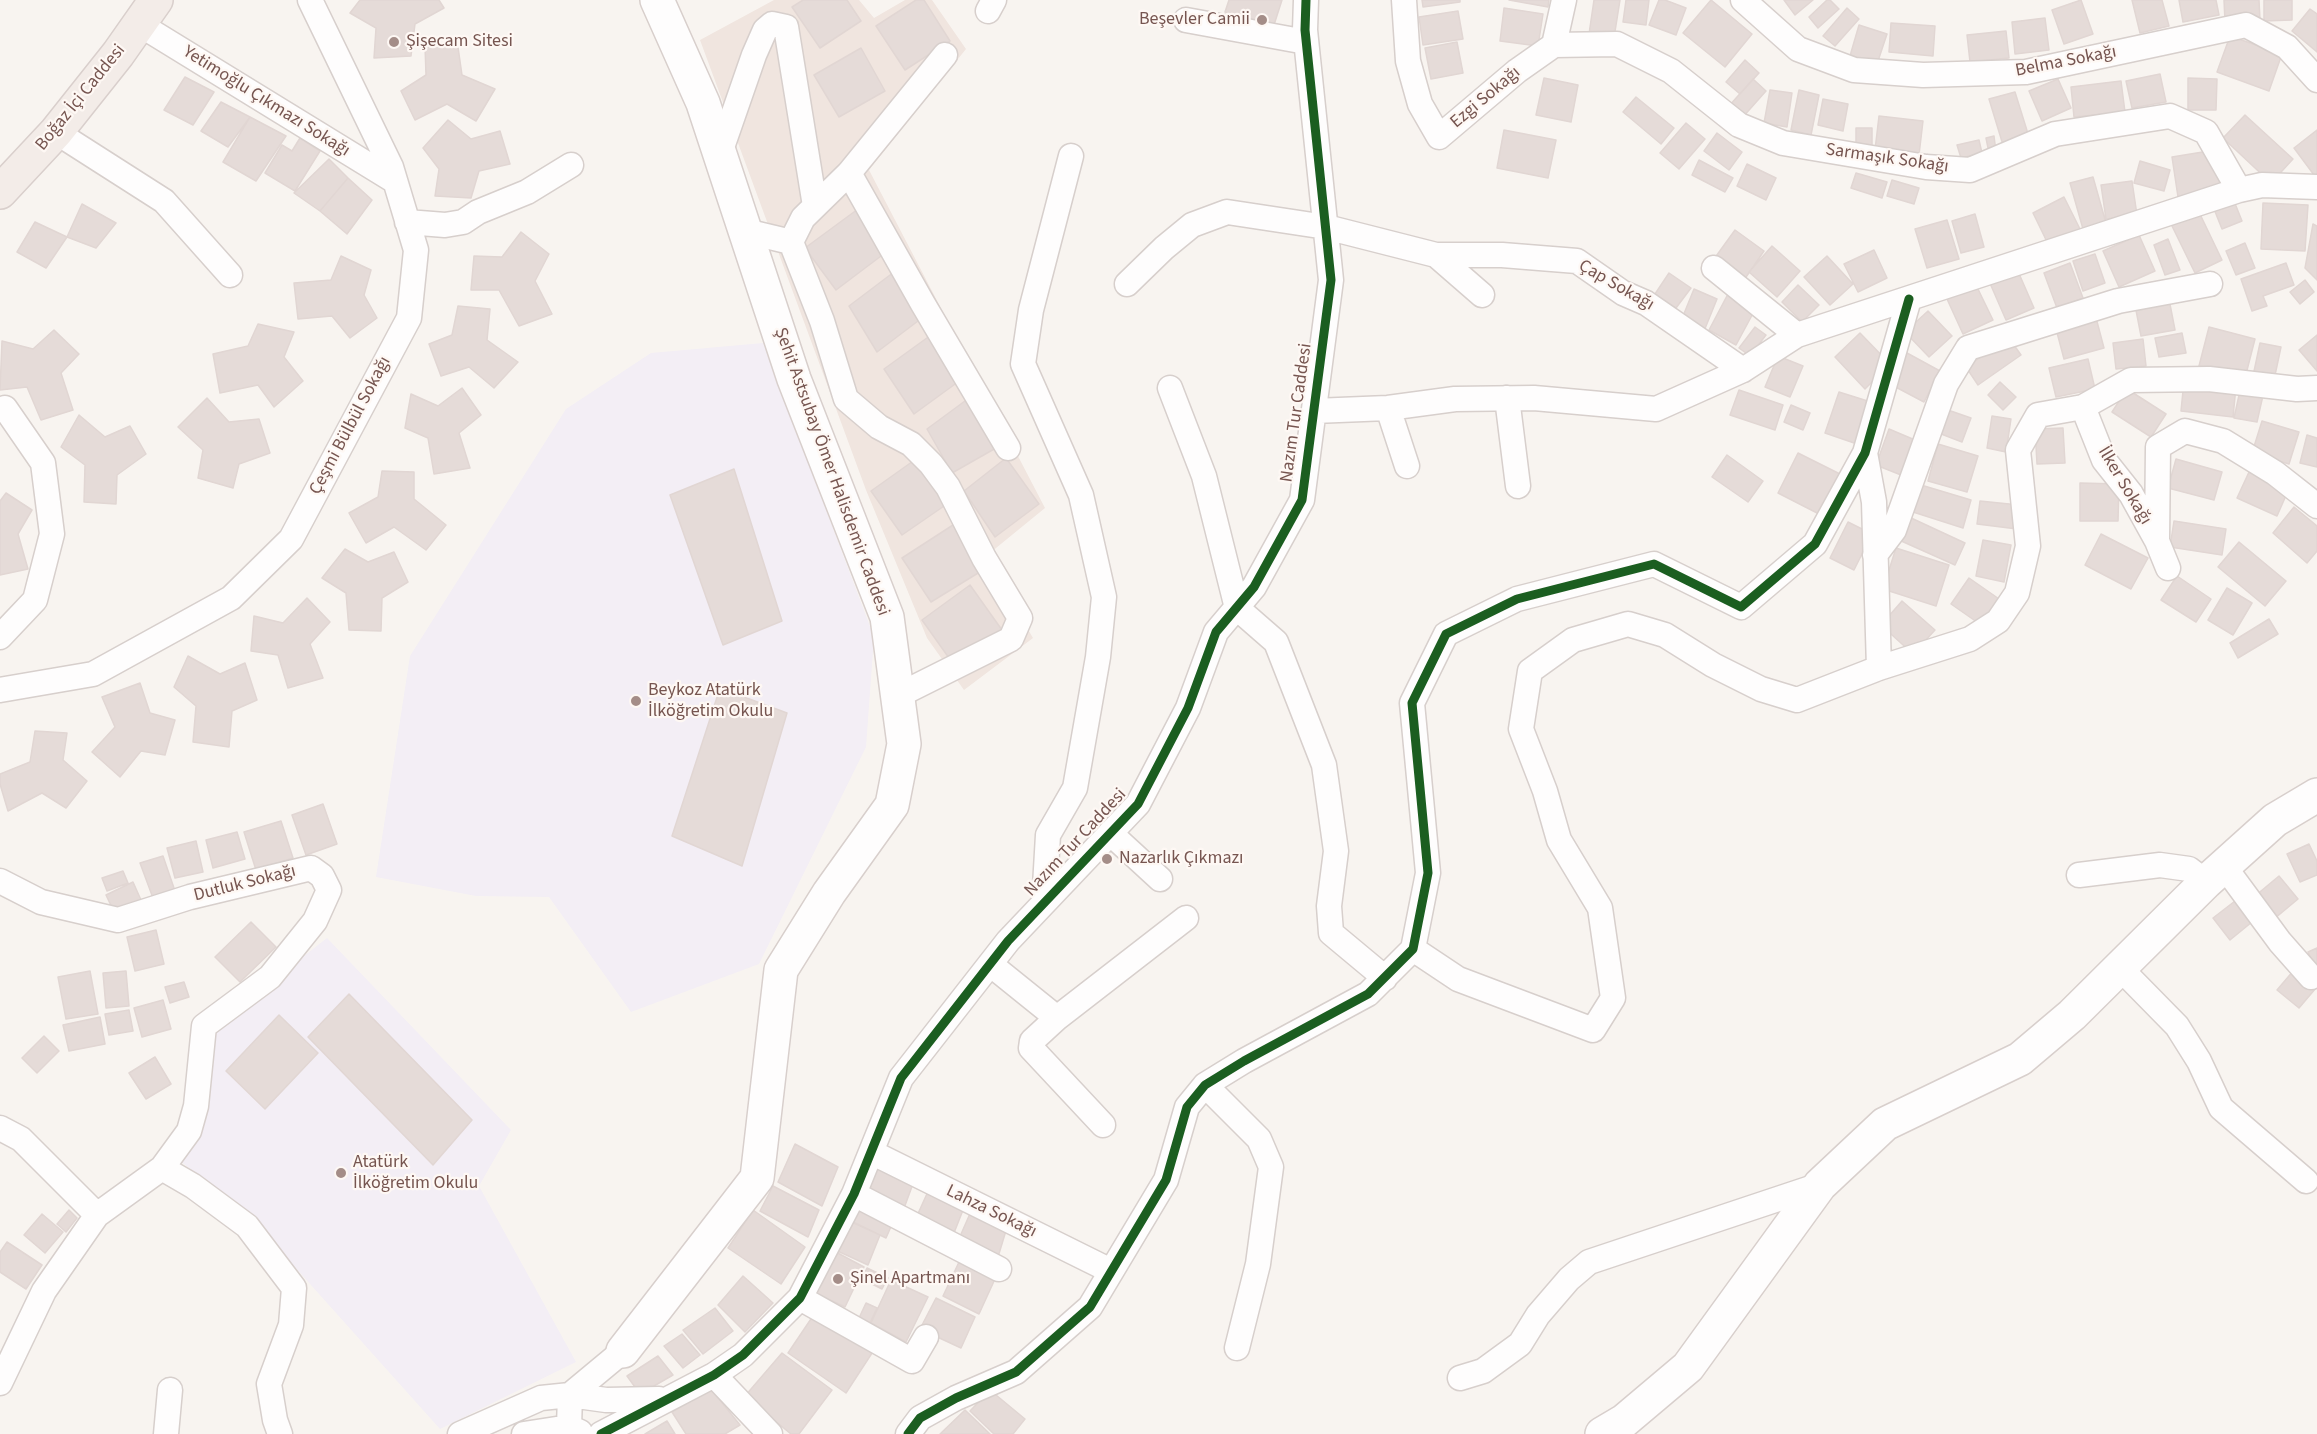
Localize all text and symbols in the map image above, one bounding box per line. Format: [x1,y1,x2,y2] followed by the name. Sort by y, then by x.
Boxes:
[1139,9,1250,31] place label: Beşevler Camii
[1255,13,1269,27] marker: Beşevler Camii
[406,31,513,53] place label: Şişecam Sitesi
[387,35,401,49] marker: Şişecam Sitesi
[31,40,131,156] street label: Boğaz İçi Caddesi
[179,42,353,162] street label: Yetimoğlu Çıkmazı Sokağı
[2014,42,2118,82] street label: Belma Sokağı
[1447,62,1525,134] street label: Ezgi Sokağı
[1824,140,1950,178] street label: Sarmaşık Sokağı
[1574,256,1658,316] street label: Çap Sokağı
[769,325,893,619] street label: Şehit Astsubay Ömer Halisdemir Caddesi
[1277,342,1317,484] street label: Nazım Tur Caddesi
[305,353,397,499] street label: Çeşmi Bülbül Sokağı
[2092,443,2156,529] street label: İlker Sokağı
[648,680,773,722] place label: Beykoz Atatürk İlköğretim Okulu
[629,694,643,708] marker: Beykoz Atatürk İlköğretim Okulu
[1020,784,1132,902] street label: Nazım Tur Caddesi
[1119,848,1244,870] place label: Nazarlık Çıkmazı
[1100,852,1114,866] marker: Nazarlık Çıkmazı
[192,861,298,907] street label: Dutluk Sokağı
[353,1152,478,1194] place label: Atatürk İlköğretim Okulu
[334,1166,348,1180] marker: Atatürk İlköğretim Okulu
[942,1181,1040,1243] street label: Lahza Sokağı
[850,1268,970,1290] place label: Şinel Apartmanı
[831,1272,845,1286] marker: Şinel Apartmanı

